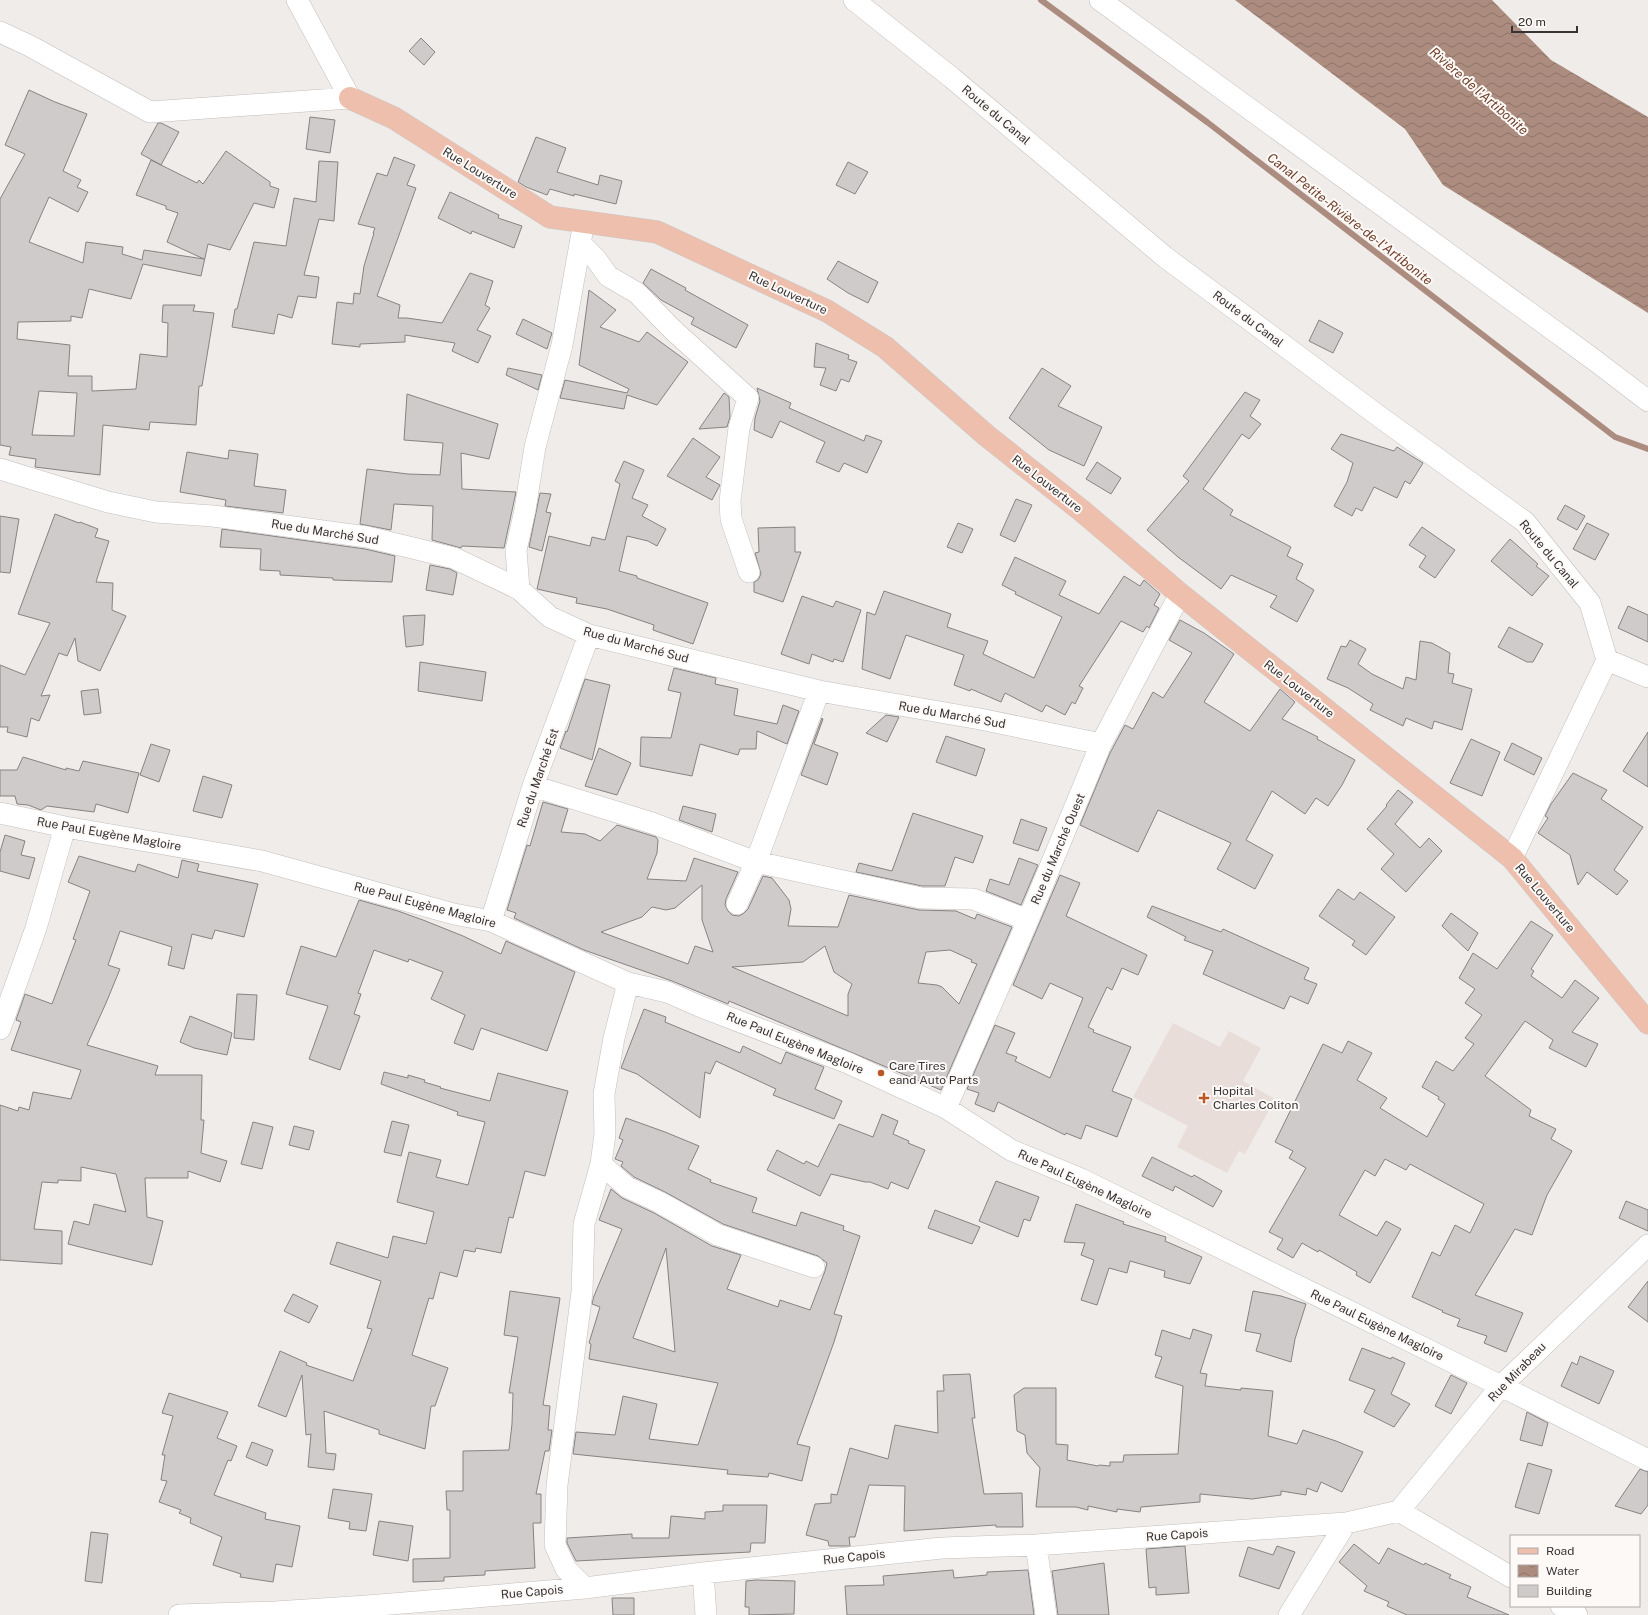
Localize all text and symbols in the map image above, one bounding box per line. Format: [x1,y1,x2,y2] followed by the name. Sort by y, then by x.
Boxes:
[1512,8,1577,34] scale bar
[1518,15,1546,29] text: 20 m
[1427,44,1531,138] water label: Rivière de l'Artibonite
[959,82,1033,148] street label: Route du Canal
[440,144,520,202] street label: Rue Louverture
[1264,150,1436,288] water label: Canal Petite-Rivière-de-l'Artibonite
[746,269,830,317] street label: Rue Louverture
[1210,288,1286,350] street label: Route du Canal
[1009,452,1085,516] street label: Rue Louverture
[270,517,380,547] street label: Rue du Marché Sud
[1516,517,1582,591] street label: Route du Canal
[582,624,690,666] street label: Rue du Marché Sud
[1261,657,1337,721] street label: Rue Louverture
[897,699,1007,731] street label: Rue du Marché Sud
[514,726,562,830] street label: Rue du Marché Est
[1028,791,1088,907] street label: Rue du Marché Ouest
[36,814,183,854] street label: Rue Paul Eugène Magloire
[1512,861,1578,935] street label: Rue Louverture
[352,879,498,931] street label: Rue Paul Eugène Magloire
[724,1009,866,1077] street label: Rue Paul Eugène Magloire
[889,1059,978,1087] place label: Care Tires eand Auto Parts
[876,1068,886,1078] marker: Care Tires eand Auto Parts
[1213,1084,1298,1112] place label: Hopital Charles Coliton
[1198,1092,1210,1104] marker: Hopital Charles Coliton
[1016,1147,1155,1221] street label: Rue Paul Eugène Magloire
[1308,1287,1446,1364] street label: Rue Paul Eugène Magloire
[1485,1339,1549,1405] street label: Rue Mirabeau
[1145,1526,1209,1544] street label: Rue Capois
[1510,1535,1640,1607] legend
[1546,1544,1574,1558] text: Road
[822,1547,886,1567] street label: Rue Capois
[1546,1564,1580,1578] text: Water
[500,1582,564,1602] street label: Rue Capois
[1546,1584,1592,1598] text: Building

